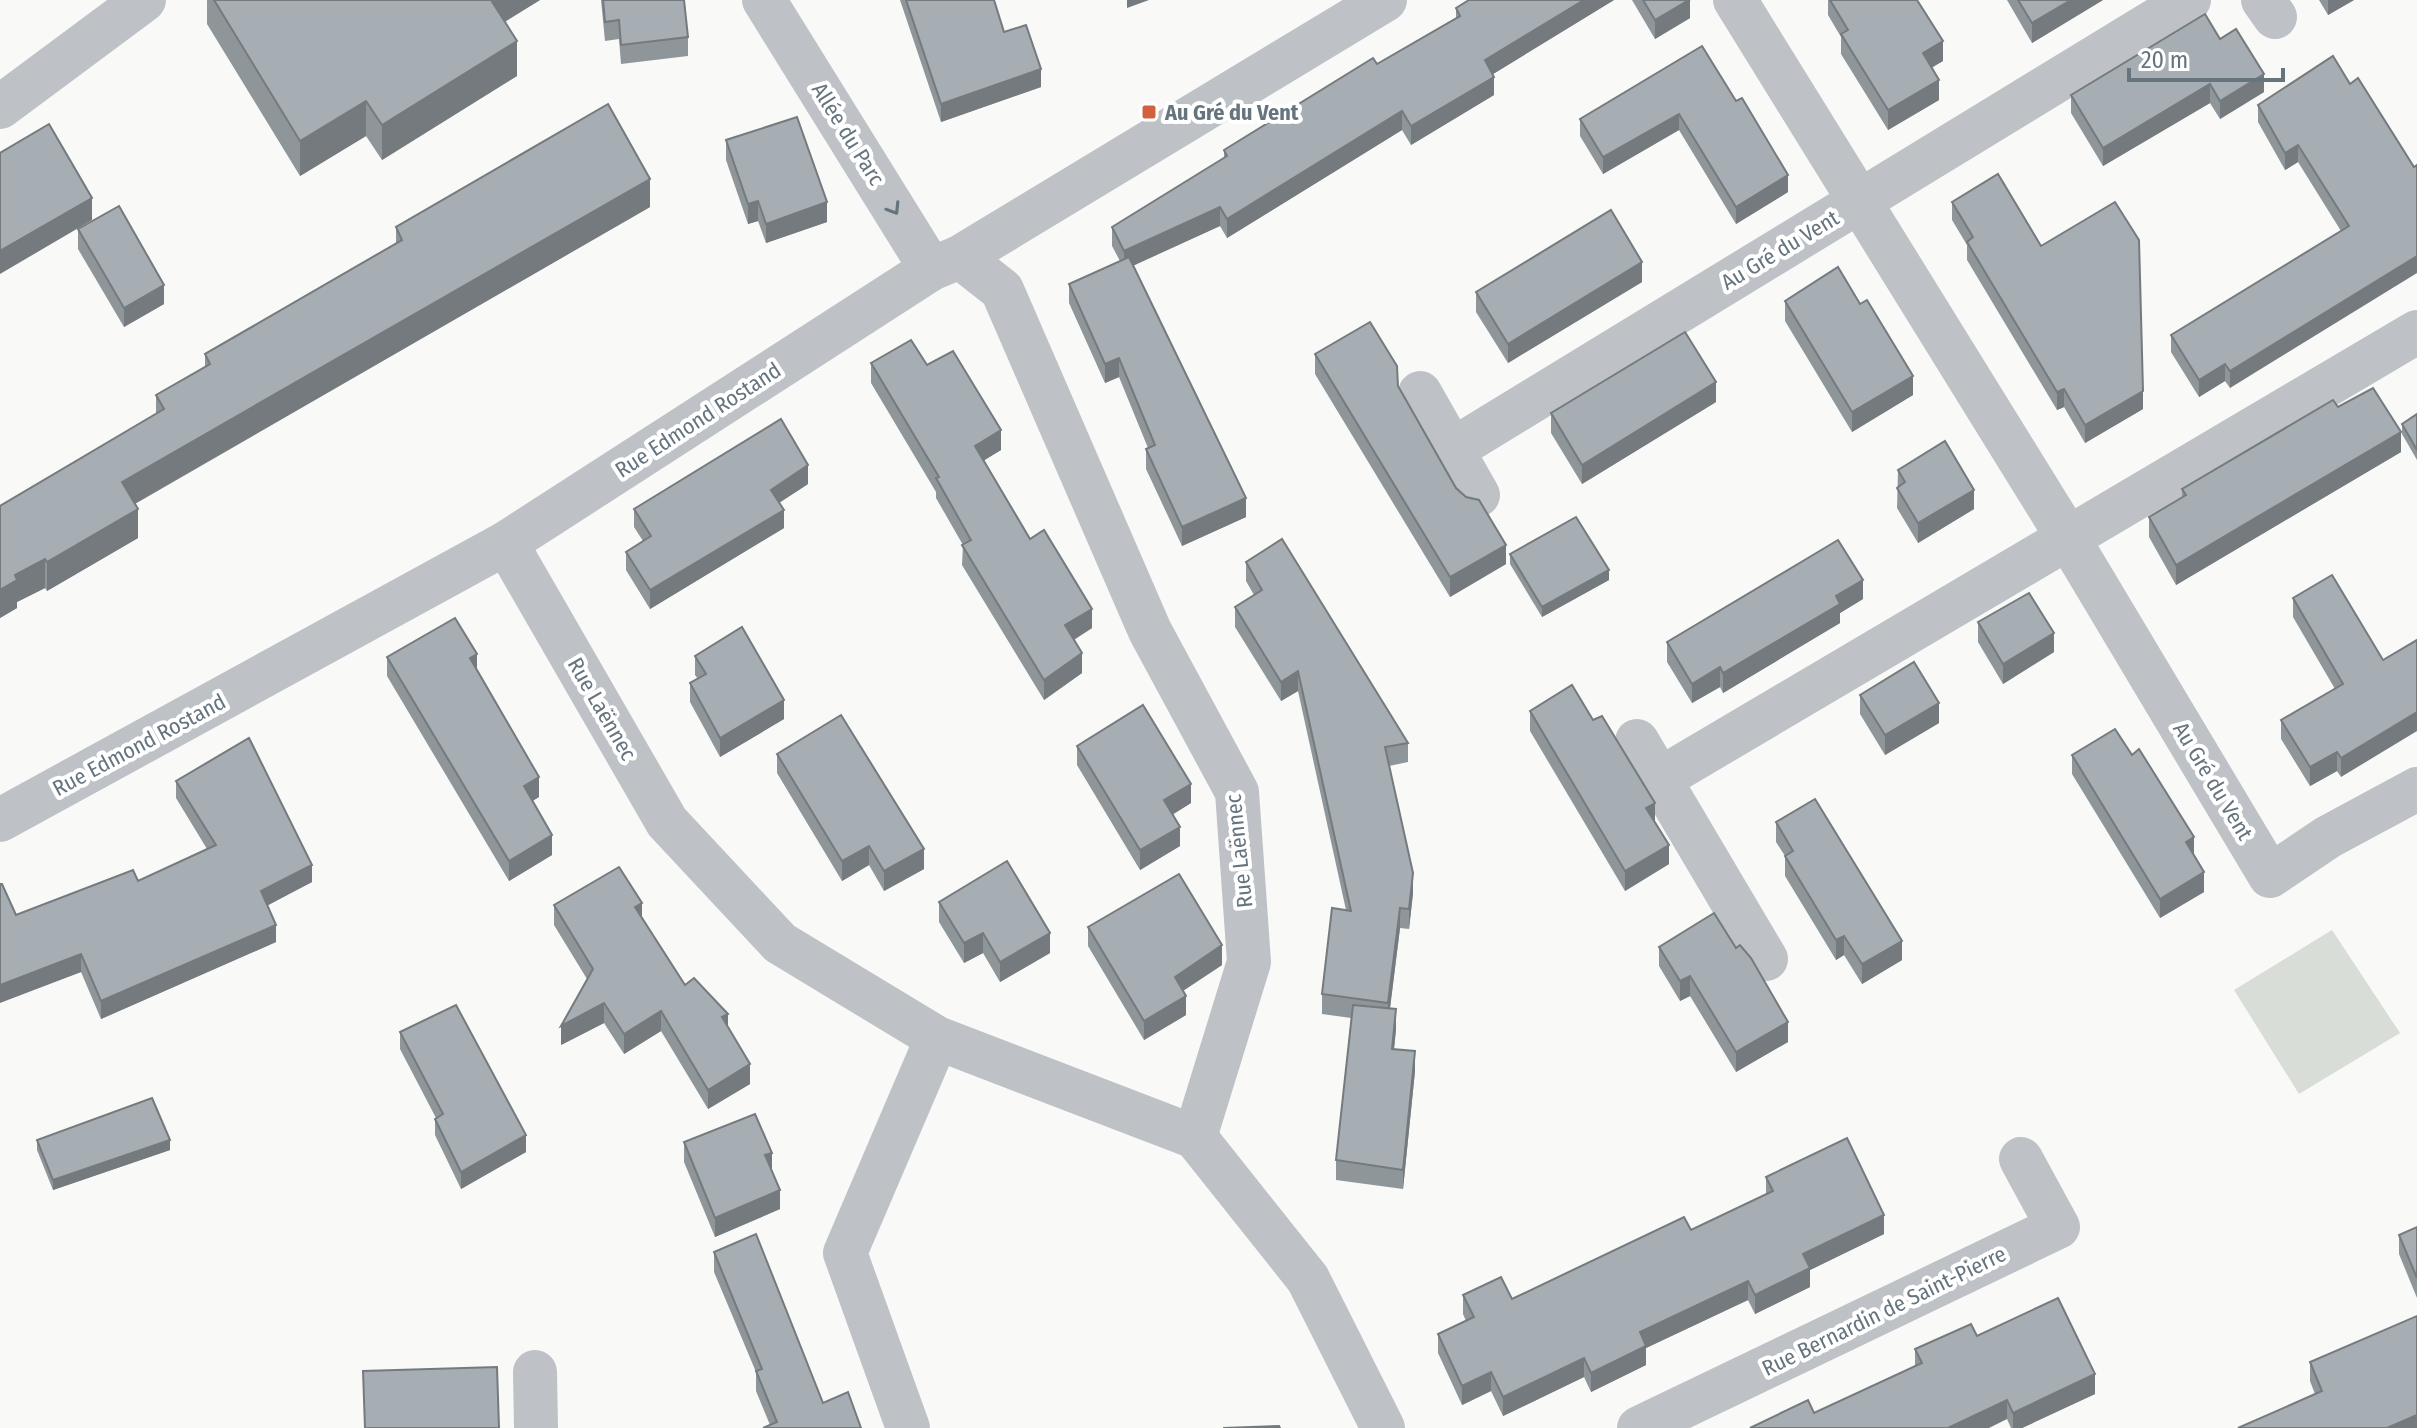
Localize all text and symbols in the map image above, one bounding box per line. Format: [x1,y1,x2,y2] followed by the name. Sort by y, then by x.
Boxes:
[2129,32,2283,82] scale bar
[2141,46,2188,74] text: 20 m
[806,78,891,191] street label: Allée du Parc
[1164,99,1299,126] place label: Au Gré du Vent
[1140,103,1158,121] marker: Au Gré du Vent
[884,200,900,215] one-way arrow
[1716,204,1845,296] street label: Au Gré du Vent
[610,356,786,484] street label: Rue Edmond Rostand
[562,653,643,766] street label: Rue Laënnec
[48,688,230,802] street label: Rue Edmond Rostand
[2167,717,2259,846] street label: Au Gré du Vent
[1220,792,1258,909] street label: Rue Laënnec
[1758,1240,2010,1382] street label: Rue Bernardin de Saint-Pierre

